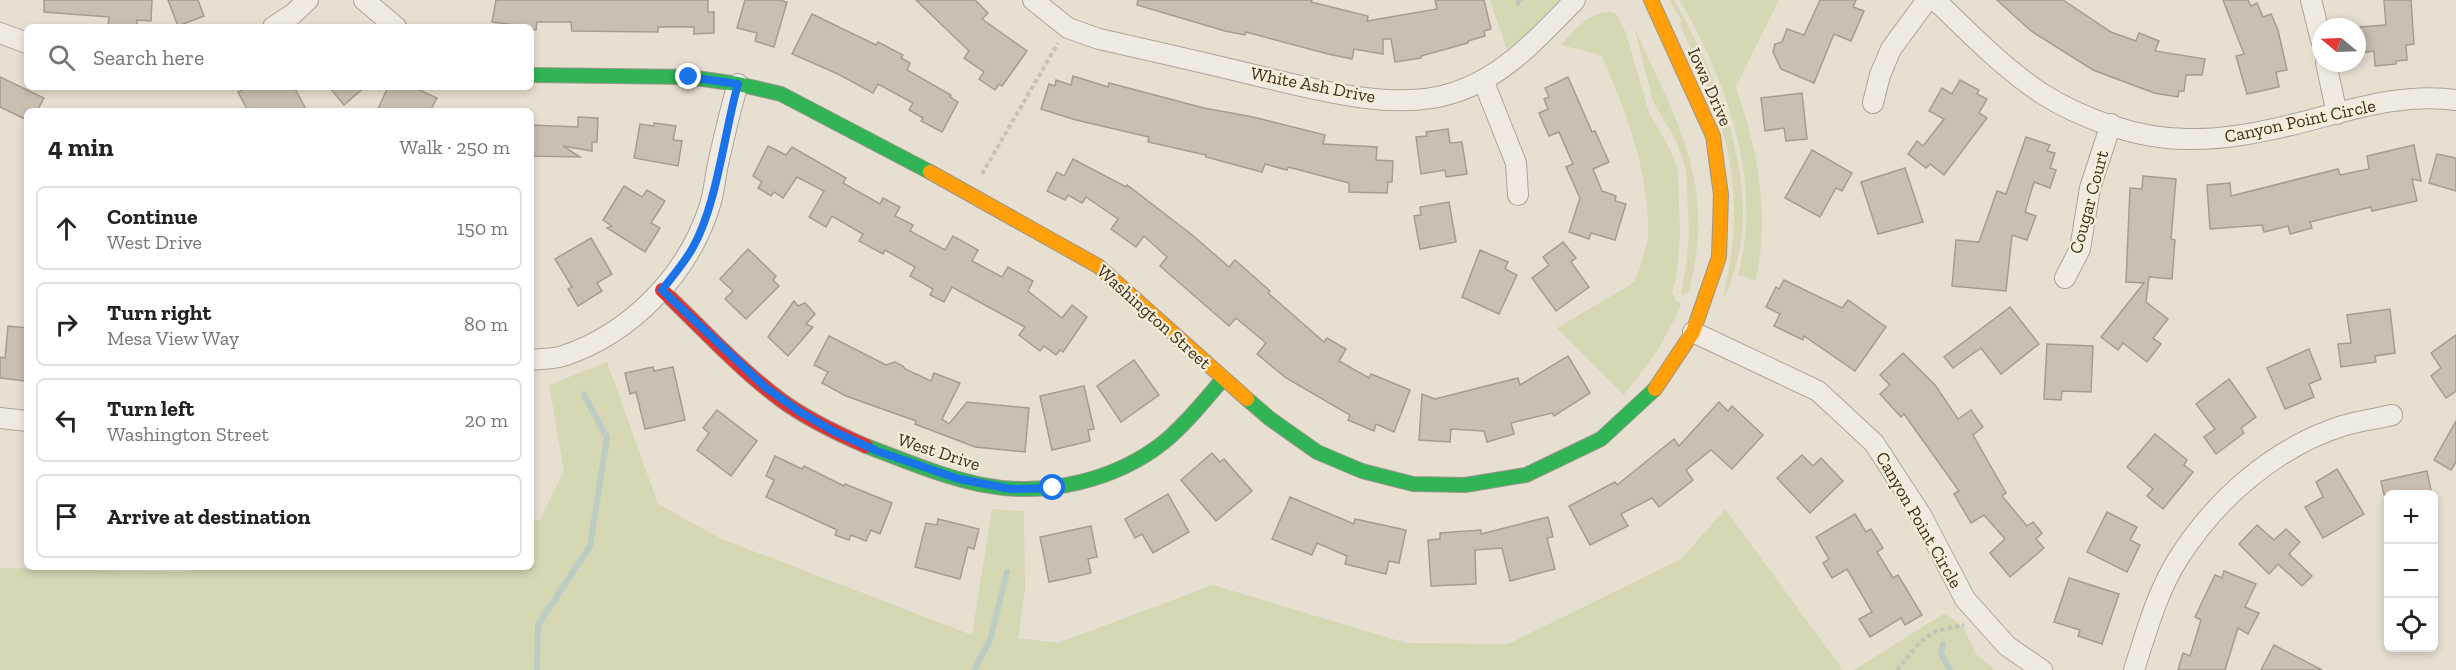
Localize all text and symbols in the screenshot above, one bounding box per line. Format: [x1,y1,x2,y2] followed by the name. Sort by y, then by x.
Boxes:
[2312,18,2366,72] north arrow
[24,24,534,90] search box
[45,41,78,74] icon: search
[93,44,204,71] text: Search here
[1683,44,1737,130] street label: Iowa Drive
[1249,62,1377,108] street label: White Ash Drive
[675,63,701,89] route end
[2222,94,2378,148] street label: Canyon Point Circle
[48,131,114,163] text: 4 min
[400,135,510,159] text: Walk · 250 m
[2065,148,2113,256] street label: Cougar Court
[107,203,198,230] text: Continue
[50,212,83,245] icon: ahead
[457,216,508,240] text: 150 m
[107,230,202,254] text: West Drive
[1093,260,1216,374] street label: Washington Street
[107,299,211,326] text: Turn right
[50,308,83,341] icon: right
[464,312,508,336] text: 80 m
[107,326,239,350] text: Mesa View Way
[107,395,194,422] text: Turn left
[50,404,83,437] icon: left
[464,408,508,432] text: 20 m
[107,422,269,446] text: Washington Street
[895,428,983,476] street label: West Drive
[1871,448,1967,592] street label: Canyon Point Circle
[1039,474,1065,500] route start
[2384,490,2438,652] map controls
[2384,490,2438,544] button: +
[50,500,83,533] icon: arrive
[107,503,310,530] text: Arrive at destination
[2384,544,2438,598] button: −
[2384,598,2438,652] button: locate

